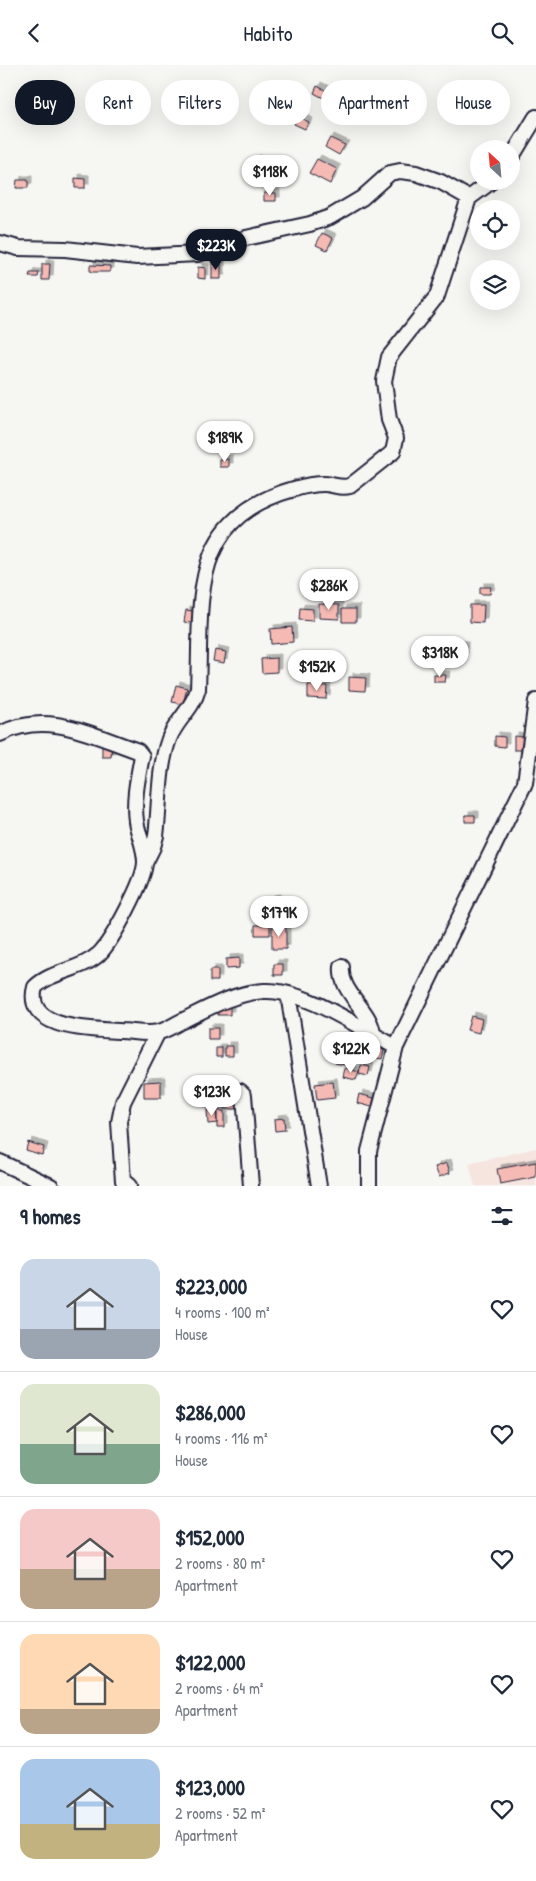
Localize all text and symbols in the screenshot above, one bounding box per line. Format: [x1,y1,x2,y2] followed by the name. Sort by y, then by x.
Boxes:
[243,18,293,48] text: Habito
[20,19,48,47] icon: back
[488,19,516,47] icon: search
[15,80,75,125] chip: Buy
[85,80,151,125] chip: Rent
[161,80,239,125] chip: Filters
[249,80,311,125] chip: New
[321,80,427,125] chip: Apartment
[437,80,510,125] chip: House
[470,140,520,190] north arrow
[470,140,520,310] map controls
[235,155,305,197] pin: $118K
[252,160,288,182] text: $118K
[470,200,520,250] button: locate
[181,229,251,271] pin: $223K
[197,234,235,256] text: $223K
[470,260,520,310] button: layers
[190,421,260,463] pin: $189K
[207,426,243,448] text: $189K
[294,569,364,611] pin: $286K
[310,574,348,596] text: $286K
[405,635,475,678] pin: $318K
[422,641,458,663] text: $318K
[282,649,352,692] pin: $152K
[299,655,335,677] text: $152K
[244,895,314,938] pin: $179K
[261,901,297,923] text: $179K
[316,1031,386,1074] pin: $122K
[332,1037,370,1059] text: $122K
[177,1075,247,1117] pin: $123K
[194,1080,230,1102] text: $123K
[20,1202,81,1231] text: 9 homes
[488,1202,516,1230] icon: filters
[175,1272,247,1301] text: $223,000
[60,1279,120,1339] icon: home
[488,1295,516,1323] icon: heart
[175,1301,270,1323] text: 4 rooms · 100 m²
[175,1323,208,1345] text: House
[175,1398,245,1427] text: $286,000
[60,1404,120,1464] icon: home
[488,1420,516,1448] icon: heart
[175,1427,268,1449] text: 4 rooms · 116 m²
[175,1449,208,1471] text: House
[175,1523,244,1552] text: $152,000
[60,1529,120,1589] icon: home
[488,1545,516,1573] icon: heart
[175,1552,265,1574] text: 2 rooms · 80 m²
[175,1574,238,1596] text: Apartment
[175,1648,245,1677] text: $122,000
[60,1654,120,1714] icon: home
[488,1670,516,1698] icon: heart
[175,1677,263,1699] text: 2 rooms · 64 m²
[175,1699,238,1721] text: Apartment
[175,1773,245,1802] text: $123,000
[60,1779,120,1839] icon: home
[488,1795,516,1823] icon: heart
[175,1802,265,1824] text: 2 rooms · 52 m²
[175,1824,238,1846] text: Apartment

